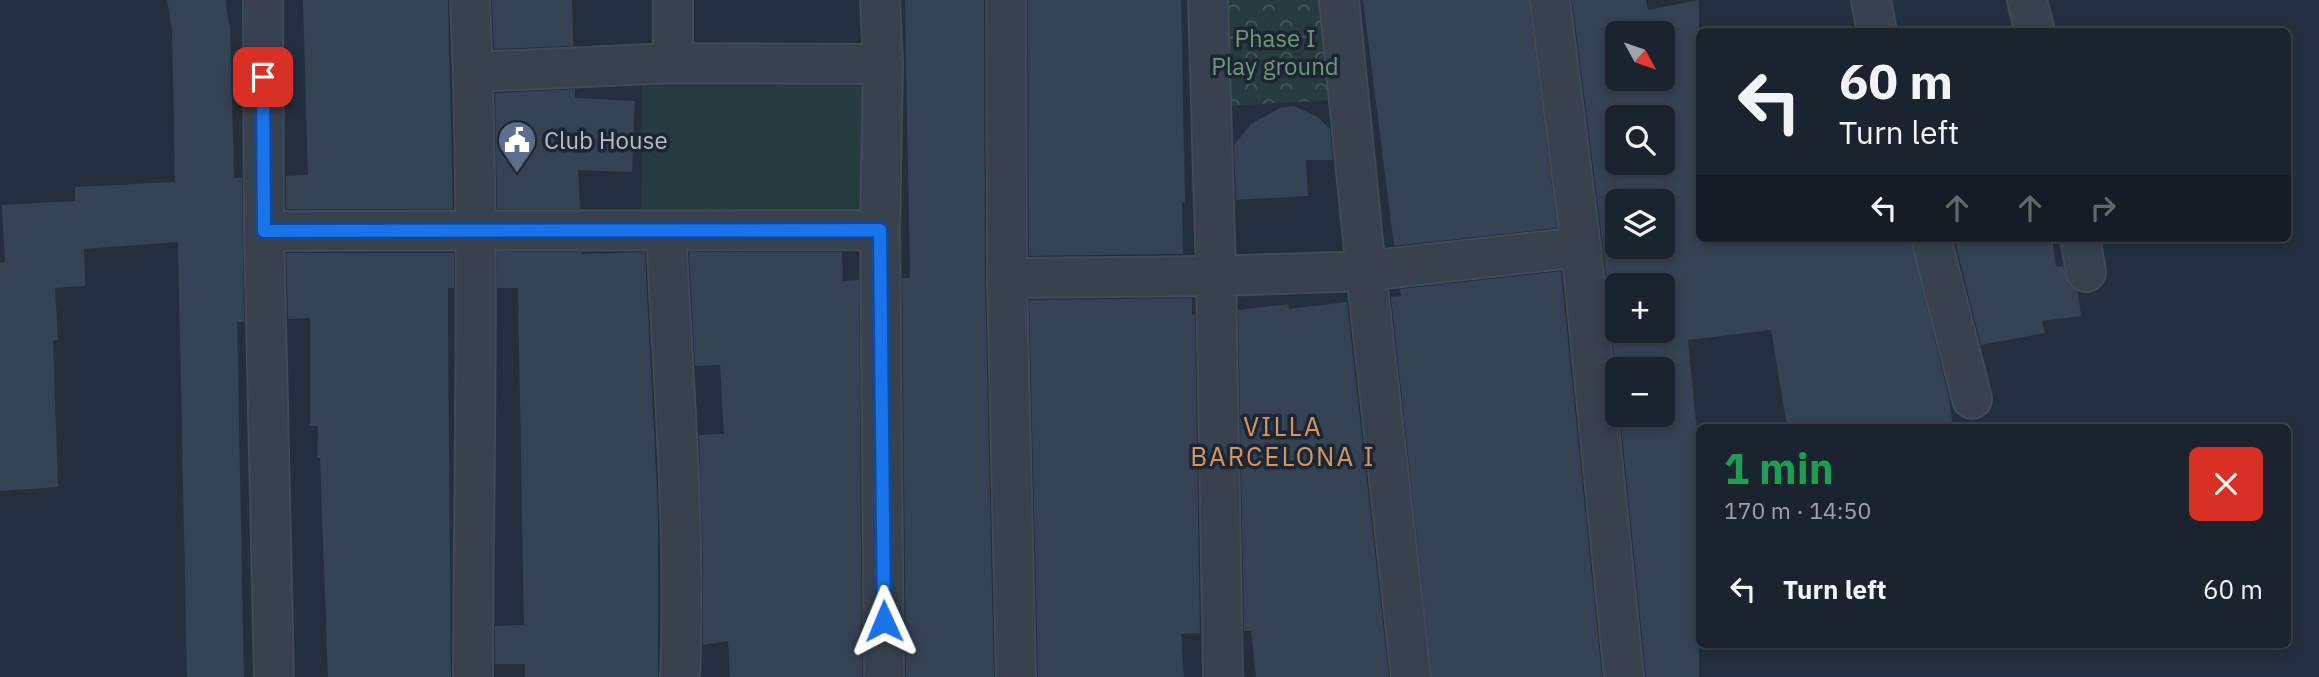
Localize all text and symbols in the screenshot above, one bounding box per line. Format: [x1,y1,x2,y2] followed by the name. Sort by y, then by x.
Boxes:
[1605,21,1675,91] north arrow
[1605,21,1675,427] map controls
[1211,22,1339,82] park label: Phase I Play ground
[233,47,293,107] pin
[1839,49,1953,112] text: 60 m
[1724,56,1815,147] icon: left
[244,58,282,96] icon: arrive
[1605,105,1675,175] button: search
[1839,111,1959,153] text: Turn left
[496,119,538,174] public building icon: Club House
[544,124,668,156] place label: Club House
[1605,189,1675,259] button: layers
[1865,189,1903,227] icon: left
[1938,189,1976,227] icon: ahead
[2011,189,2049,227] icon: ahead
[2084,189,2122,227] icon: right
[1605,273,1675,343] button: +
[1605,357,1675,427] button: −
[1190,409,1376,473] district label: VILLA BARCELONA I
[1724,441,1834,496] text: 1 min
[2189,447,2263,521] button: close
[1724,495,1871,525] text: 170 m · 14:50
[1724,570,1762,608] icon: left
[1783,572,1886,606] text: Turn left
[2203,572,2263,606] text: 60 m
[847,584,921,658] position arrow

